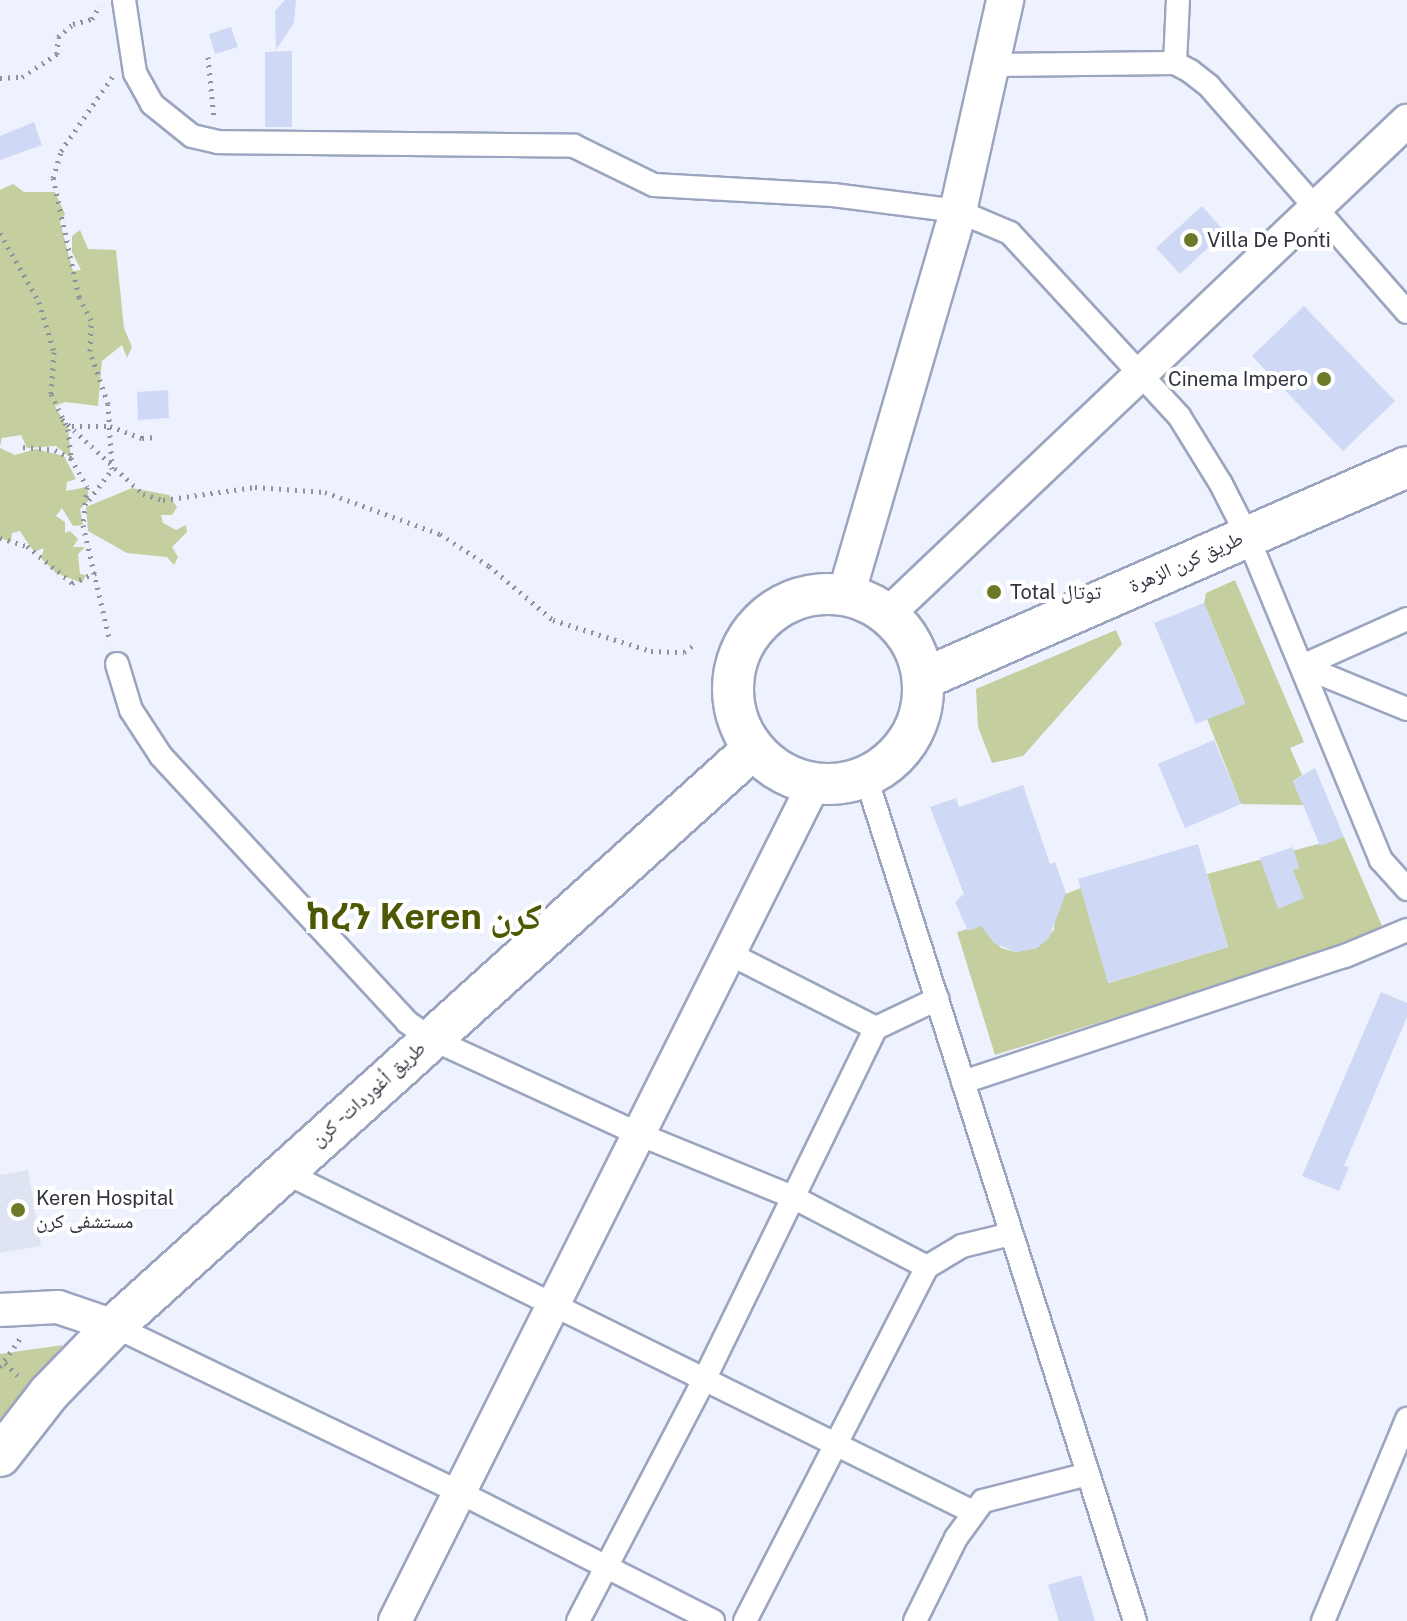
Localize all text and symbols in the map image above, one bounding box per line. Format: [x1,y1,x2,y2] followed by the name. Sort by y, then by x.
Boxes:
[1207,228,1331,252] place label: Villa De Ponti
[1182,231,1200,249] marker: Villa De Ponti
[1168,367,1308,391] place label: Cinema Impero
[1315,370,1333,388] marker: Cinema Impero
[1125,526,1247,598] street label: طريق كرن الزهرة
[1010,580,1101,604] place label: Total توتال
[985,583,1003,601] marker: Total توتال
[306,895,542,939] district label: ከረን Keren كرن
[304,1034,432,1154] street label: طريق أغوردات - كرن
[36,1186,174,1233] place label: Keren Hospital مستشفى كرن
[7,1199,29,1221] marker: Keren Hospital مستشفى كرن

